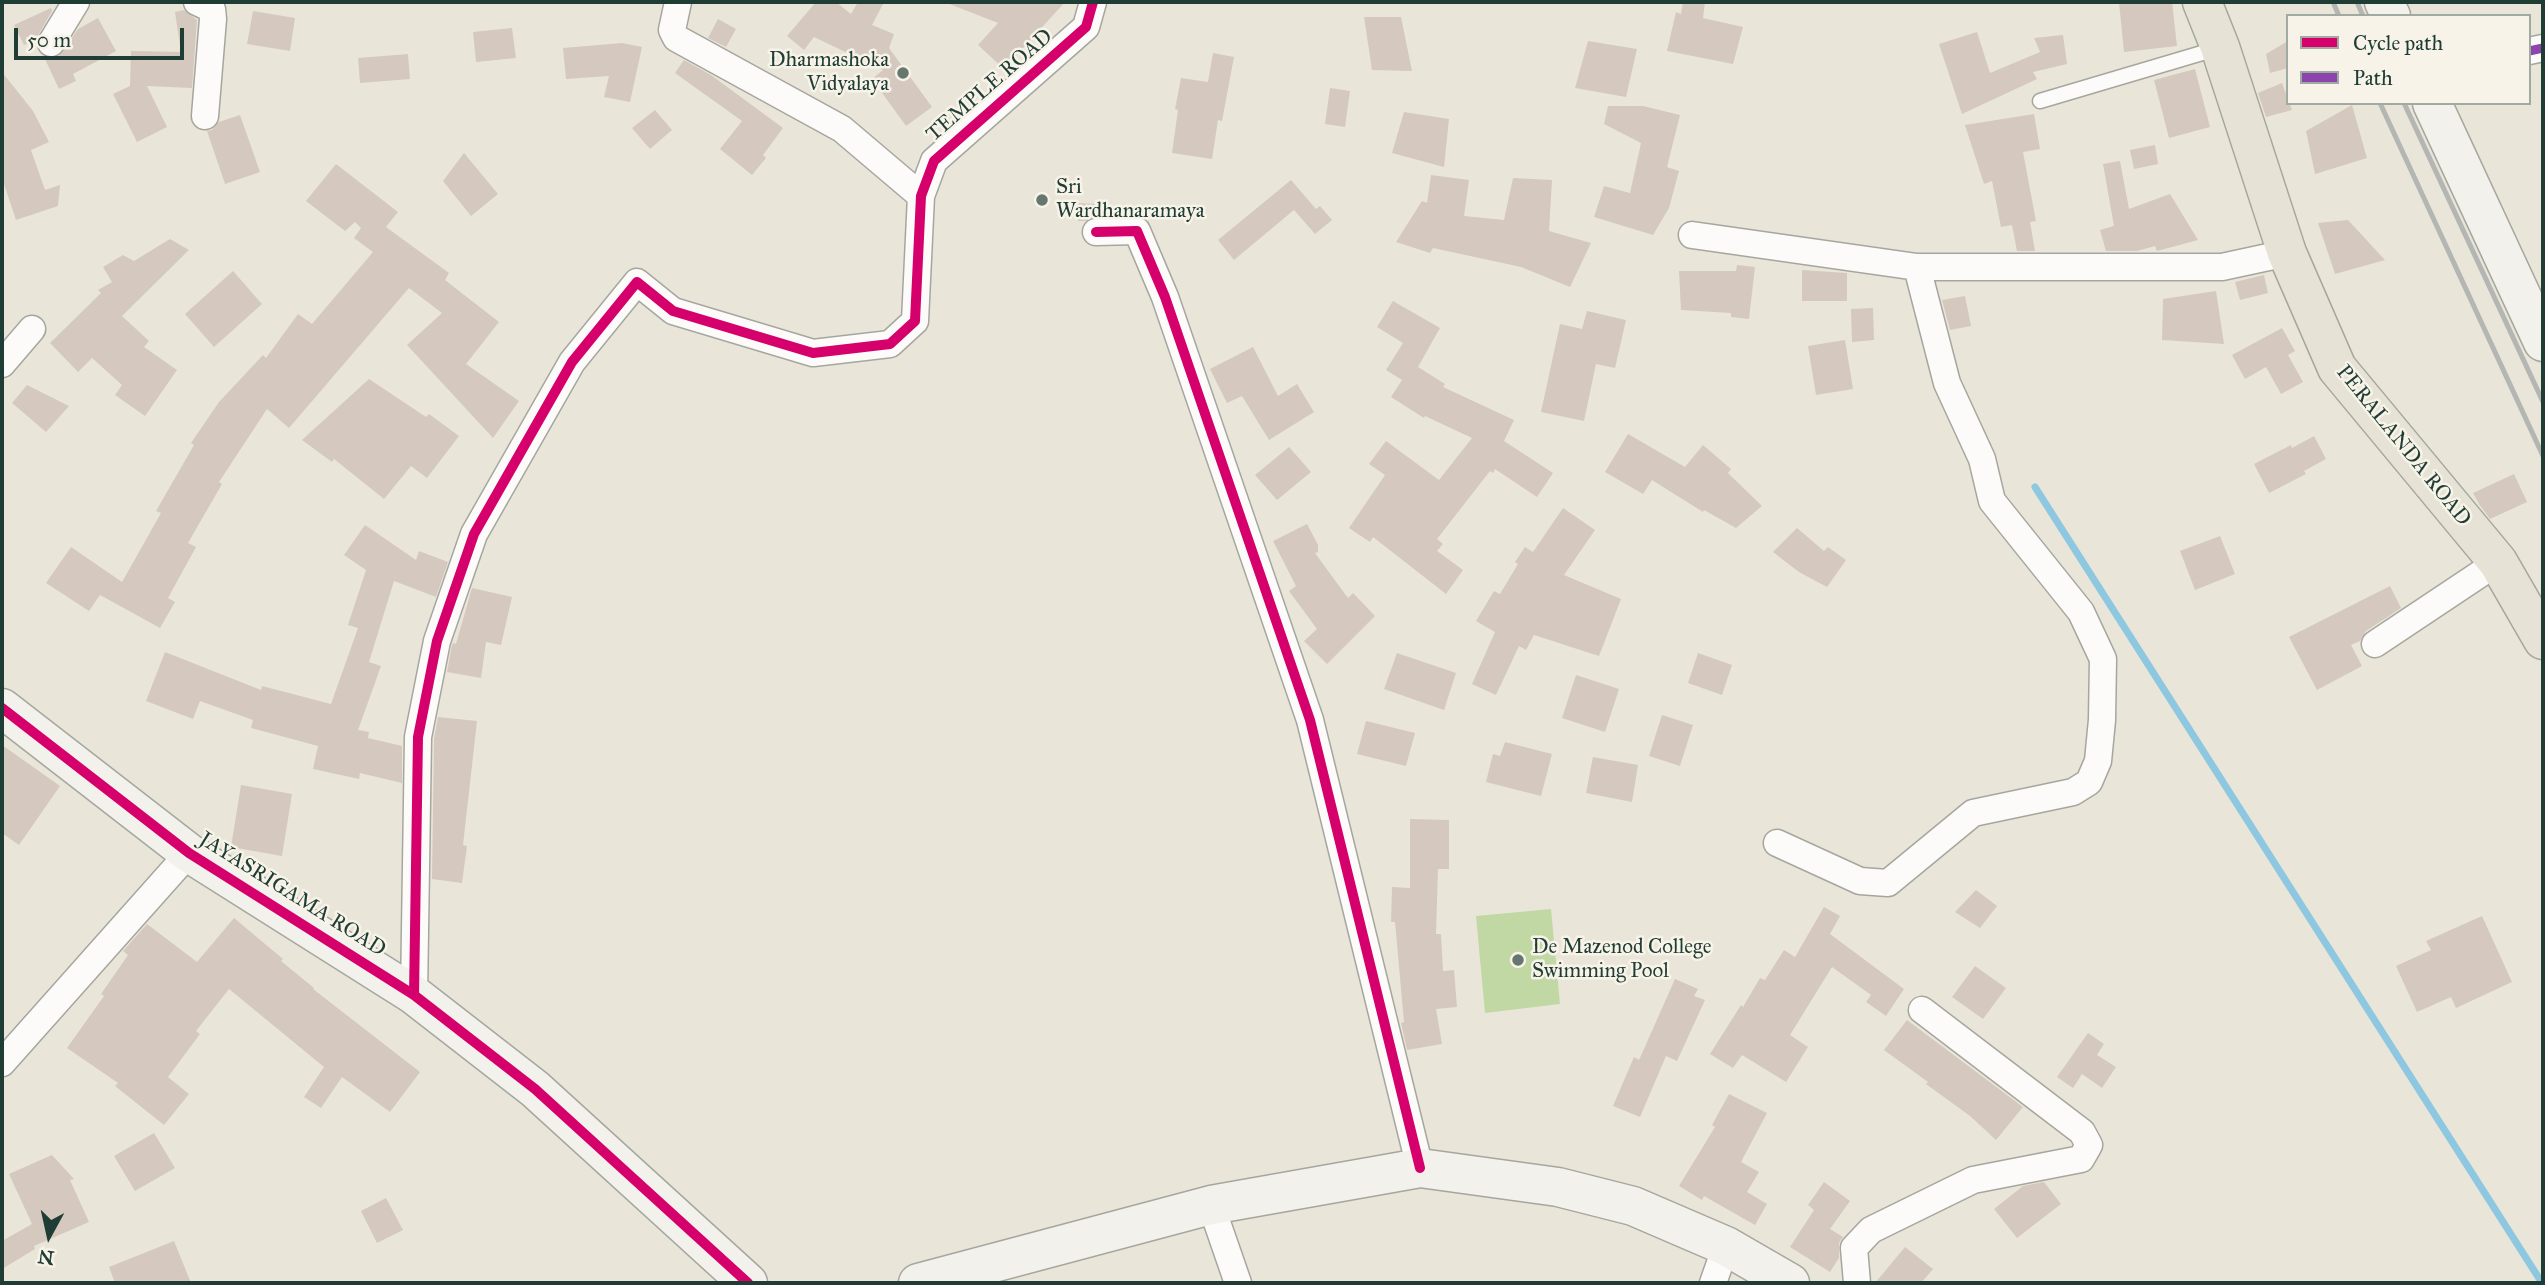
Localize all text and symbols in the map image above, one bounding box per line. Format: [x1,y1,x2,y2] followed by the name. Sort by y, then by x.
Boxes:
[18,14,187,58] scale bar
[2286,14,2531,105] legend
[922,24,1058,148] street label: TEMPLE ROAD
[27,27,71,53] text: 50 m
[2353,30,2443,56] text: Cycle path
[769,48,889,98] place label: Dharmashoka Vidyalaya
[895,65,911,81] marker: Dharmashoka Vidyalaya
[2353,65,2393,91] text: Path
[1056,175,1205,225] place label: Sri Wardhanaramaya
[1034,192,1050,208] marker: Sri Wardhanaramaya
[2330,360,2476,532] street label: PERALANDA ROAD
[194,827,390,963] street label: JAYASRIGAMA ROAD
[1532,935,1712,985] place label: De Mazenod College Swimming Pool
[1510,952,1526,968] marker: De Mazenod College Swimming Pool
[14,1201,84,1271] north arrow
[36,1245,56,1270] text: N

